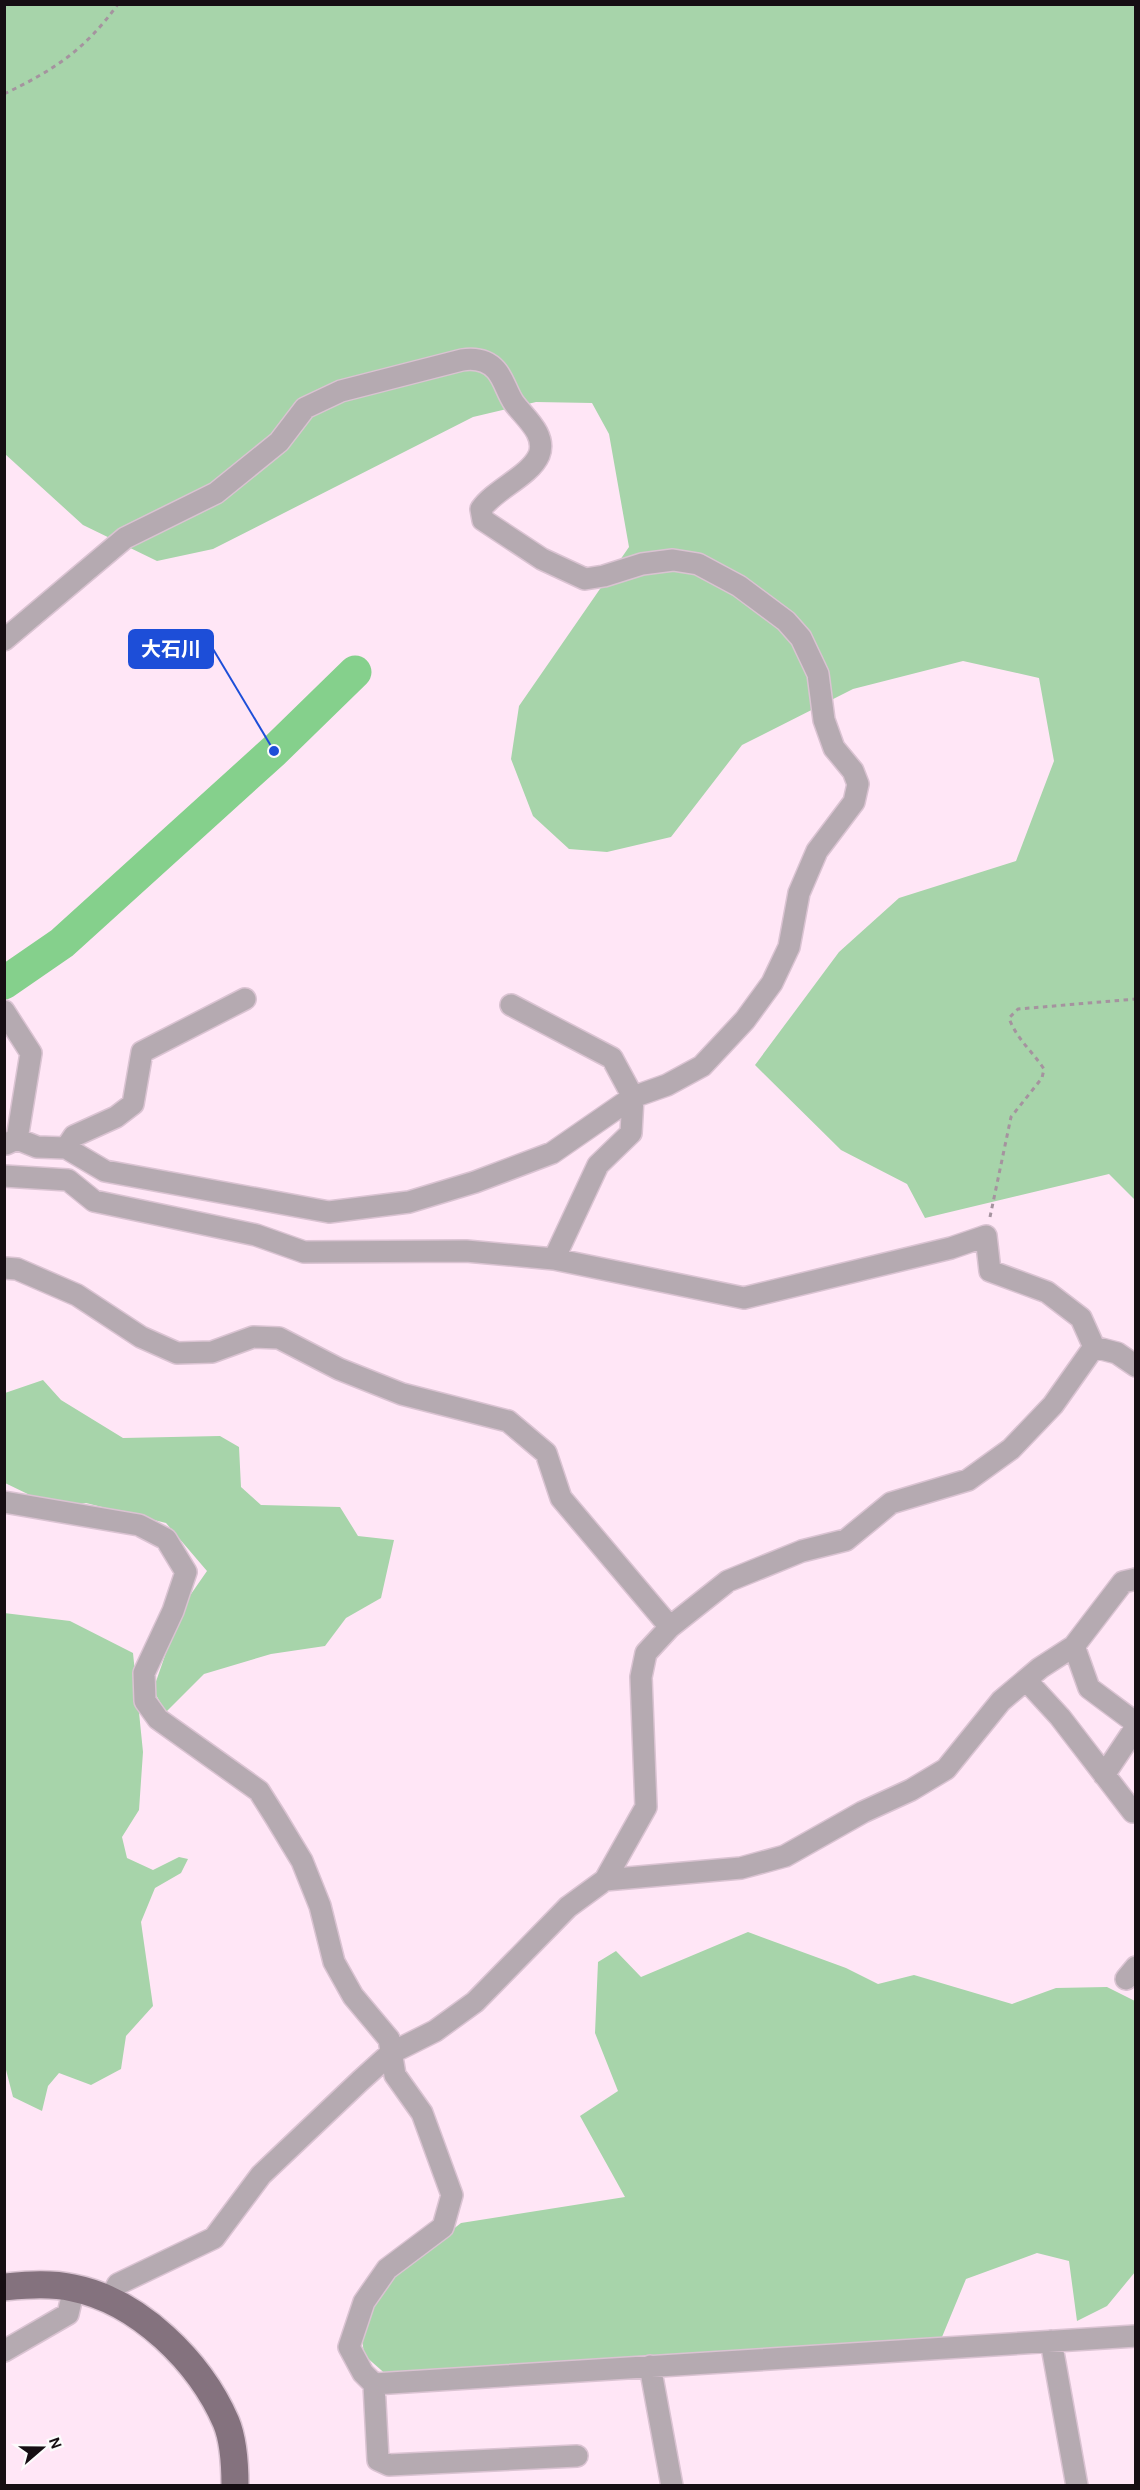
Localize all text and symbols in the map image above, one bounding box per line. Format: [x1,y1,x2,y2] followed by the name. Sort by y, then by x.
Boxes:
[129,630,213,668] callout: 大石川
[141,638,201,661] text: 大石川
[12,2418,72,2478] north arrow
[45,2434,67,2452] text: N

